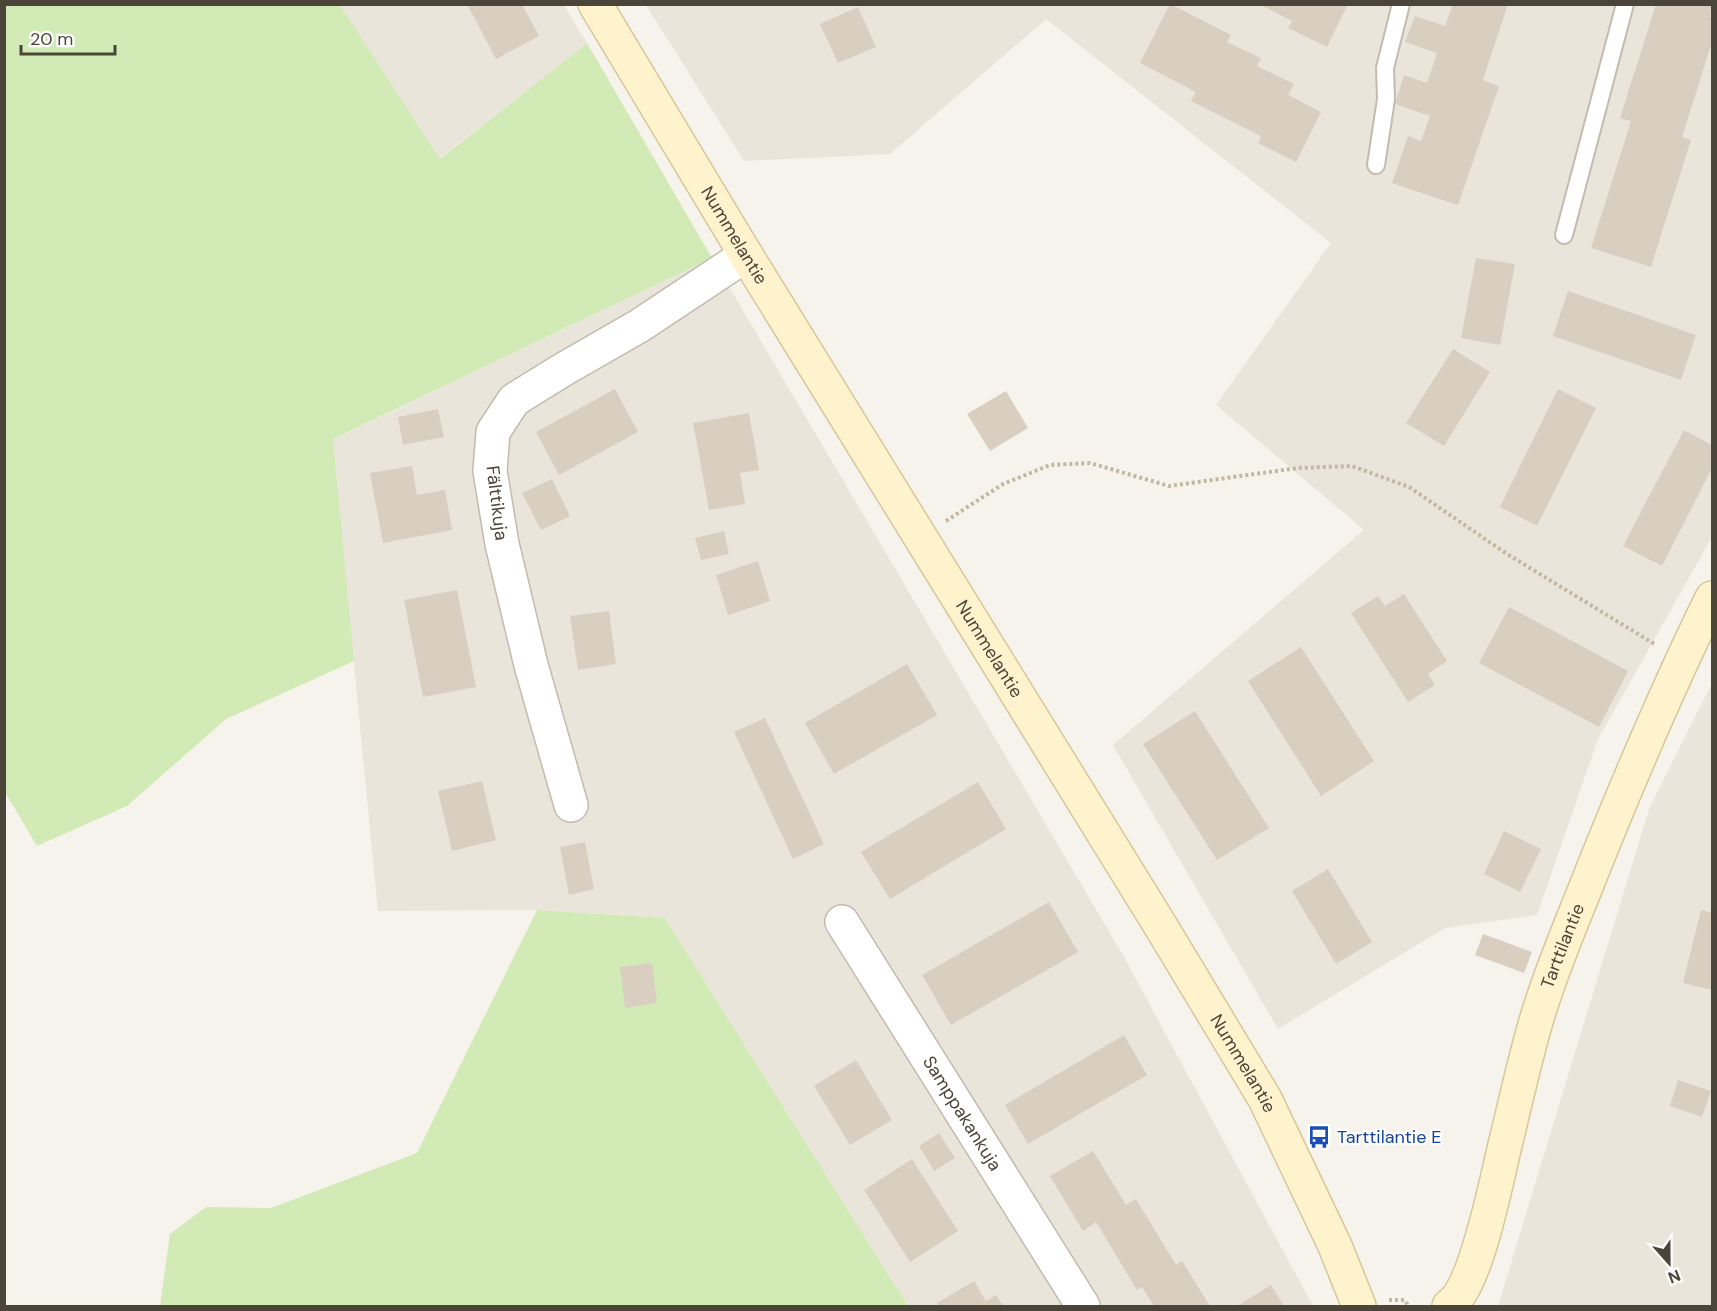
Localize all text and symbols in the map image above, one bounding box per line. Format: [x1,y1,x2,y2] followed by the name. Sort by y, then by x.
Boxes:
[21,18,116,56] scale bar
[30,27,73,51] text: 20 m
[695,182,773,289] street label: Nummelantie
[481,464,513,542] street label: Fälttikuja
[950,595,1029,702] street label: Nummelantie
[1535,900,1590,992] street label: Tarttilantie
[1205,1010,1282,1117] street label: Nummelantie
[917,1051,1007,1175] street label: Samppakankuja
[1306,1124,1332,1150] bus stop icon: Tarttilantie E
[1337,1125,1441,1149] place label: Tarttilantie E
[1639,1233,1699,1293] north arrow
[1665,1265,1683,1288] text: N

